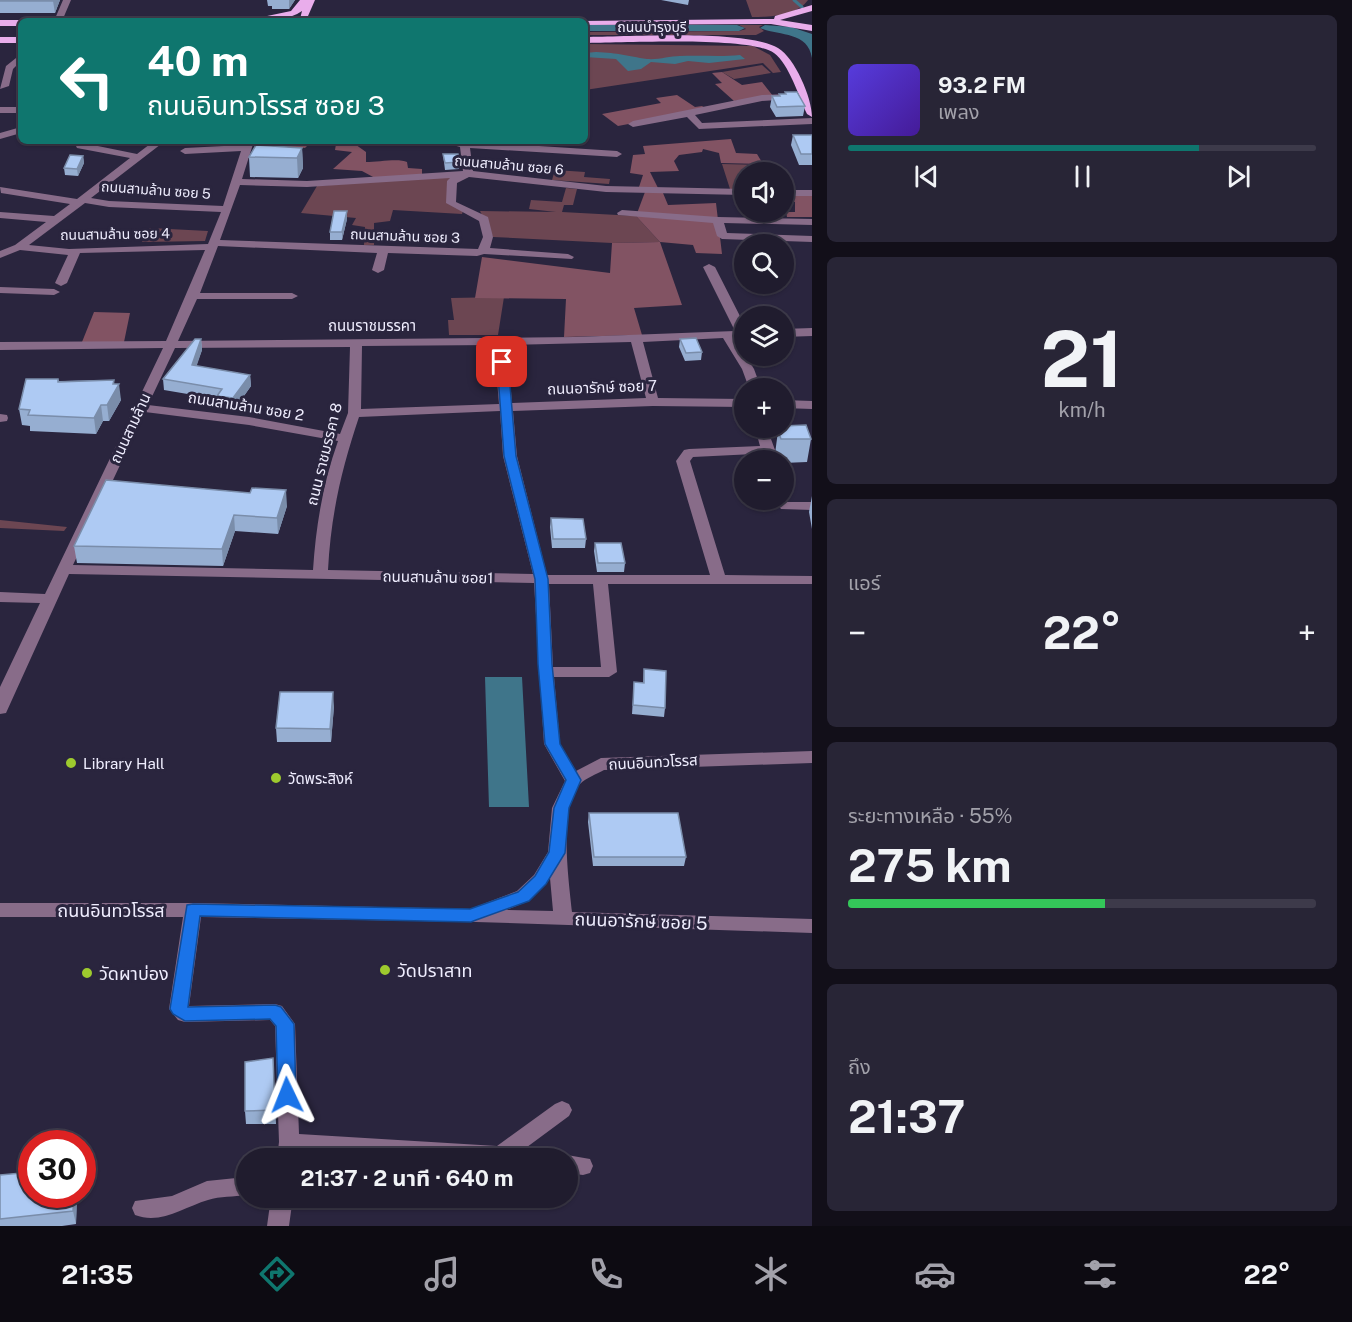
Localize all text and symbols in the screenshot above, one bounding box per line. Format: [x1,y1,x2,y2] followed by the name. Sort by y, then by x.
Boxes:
[617,19,687,36] street label: ถนนบำรุงบุรี
[147,36,249,85] text: 40 m
[48,42,126,120] icon: left
[938,72,1026,98] text: 93.2 FM
[147,89,385,121] text: ถนนอินทวโรรส ซอย 3
[938,100,980,124] text: เพลง
[454,152,565,178] street label: ถนนสามล้าน ซอย 6
[910,160,943,193] icon: previous
[1066,160,1099,193] icon: pause
[1222,160,1255,193] icon: next
[734,162,794,510] map controls
[734,162,794,222] button: sound
[101,178,211,202] street label: ถนนสามล้าน ซอย 5
[60,225,170,243] street label: ถนนสามล้าน ซอย 4
[350,226,460,246] street label: ถนนสามล้าน ซอย 3
[734,234,794,294] button: search
[734,306,794,366] button: layers
[1041,313,1123,405] text: 21
[328,317,416,334] street label: ถนนราชมรรคา
[476,336,527,387] pin
[485,345,518,378] icon: arrive
[547,377,657,397] street label: ถนนอารักษ์ ซอย 7
[734,378,794,438] button: +
[187,388,305,424] street label: ถนนสามล้าน ซอย 2
[106,390,154,466] street label: ถนนสามล้าน
[1058,398,1106,422] text: km/h
[303,401,345,507] street label: ถนน ราชมรรคา 8
[734,450,794,510] button: −
[382,568,494,586] street label: ถนนสามล้าน ซอย1
[848,571,880,595] text: แอร์
[1043,606,1121,659] text: 22°
[848,614,866,652] text: −
[1298,614,1316,652] text: +
[608,751,699,773] street label: ถนนอินทวโรรส
[83,755,165,772] place label: Library Hall
[64,756,78,770] marker: Library Hall
[288,770,353,787] place label: วัดพระสิงห์
[269,771,283,785] marker: วัดพระสิงห์
[848,804,1013,828] text: ระยะทางเหลือ · 55%
[848,839,1012,892] text: 275 km
[57,900,165,921] street label: ถนนอินทวโรรส
[574,908,708,934] street label: ถนนอารักษ์ ซอย 5
[397,960,473,981] place label: วัดปราสาท
[99,963,169,984] place label: วัดผาบ่อง
[378,963,392,977] marker: วัดปราสาท
[80,966,94,980] marker: วัดผาบ่อง
[848,1055,871,1079] text: ถึง
[255,1063,319,1127] position arrow
[848,1090,965,1143] text: 21:37
[18,1130,96,1208] speed limit sign: 30
[300,1165,514,1191] text: 21:37 · 2 นาที · 640 m
[256,1253,298,1295] icon: directions
[421,1253,463,1295] icon: music
[585,1253,627,1295] icon: phone
[750,1253,792,1295] icon: climate
[914,1253,956,1295] icon: car
[1079,1253,1121,1295] icon: filters
[61,1258,133,1290] text: 21:35
[1244,1258,1291,1290] text: 22°

